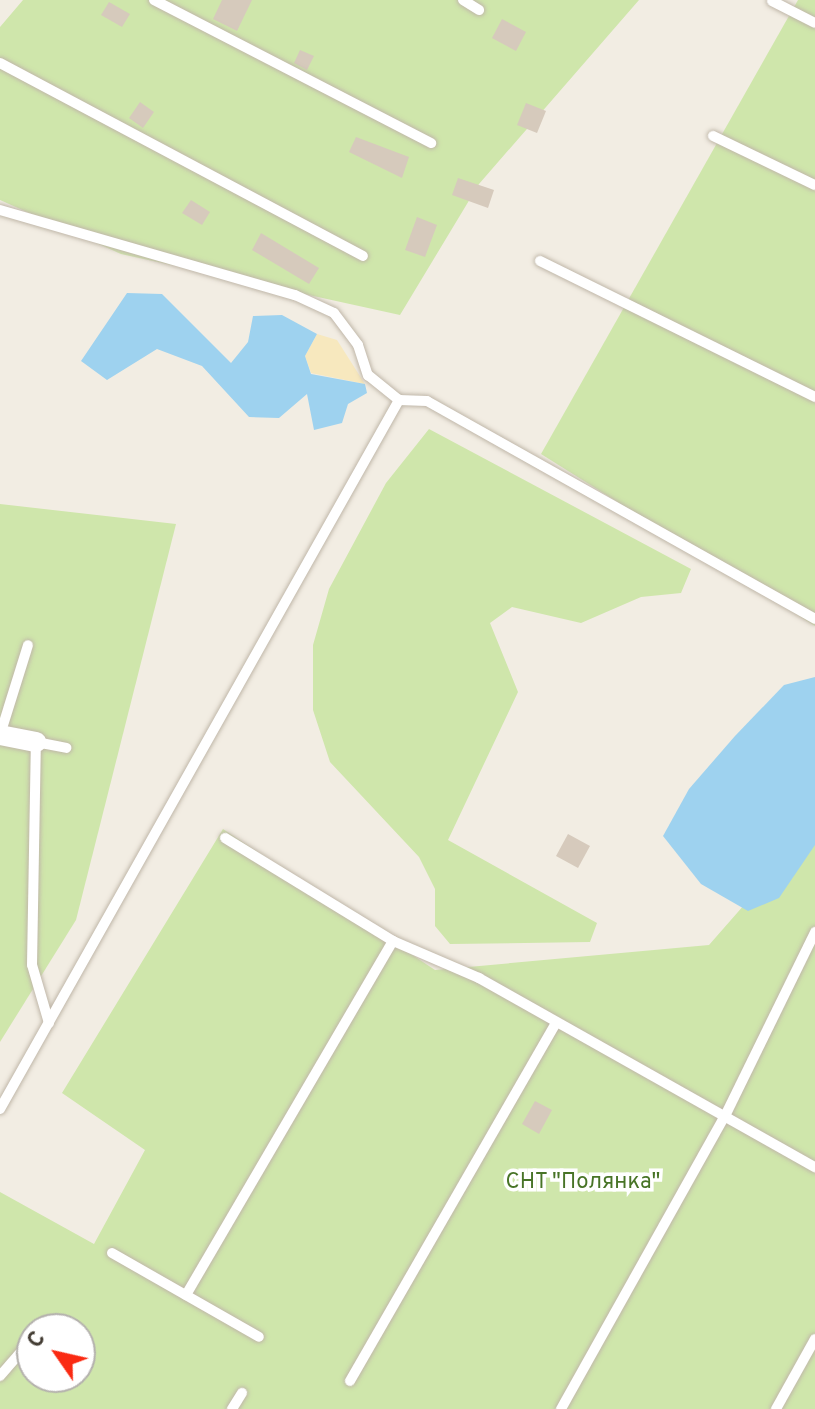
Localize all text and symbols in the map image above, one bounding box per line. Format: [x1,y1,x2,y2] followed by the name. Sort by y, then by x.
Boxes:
[505,1170,661,1196] park label: СНТ "Полянка"
[16,1313,96,1393] north arrow
[22,1327,52,1354] text: С

